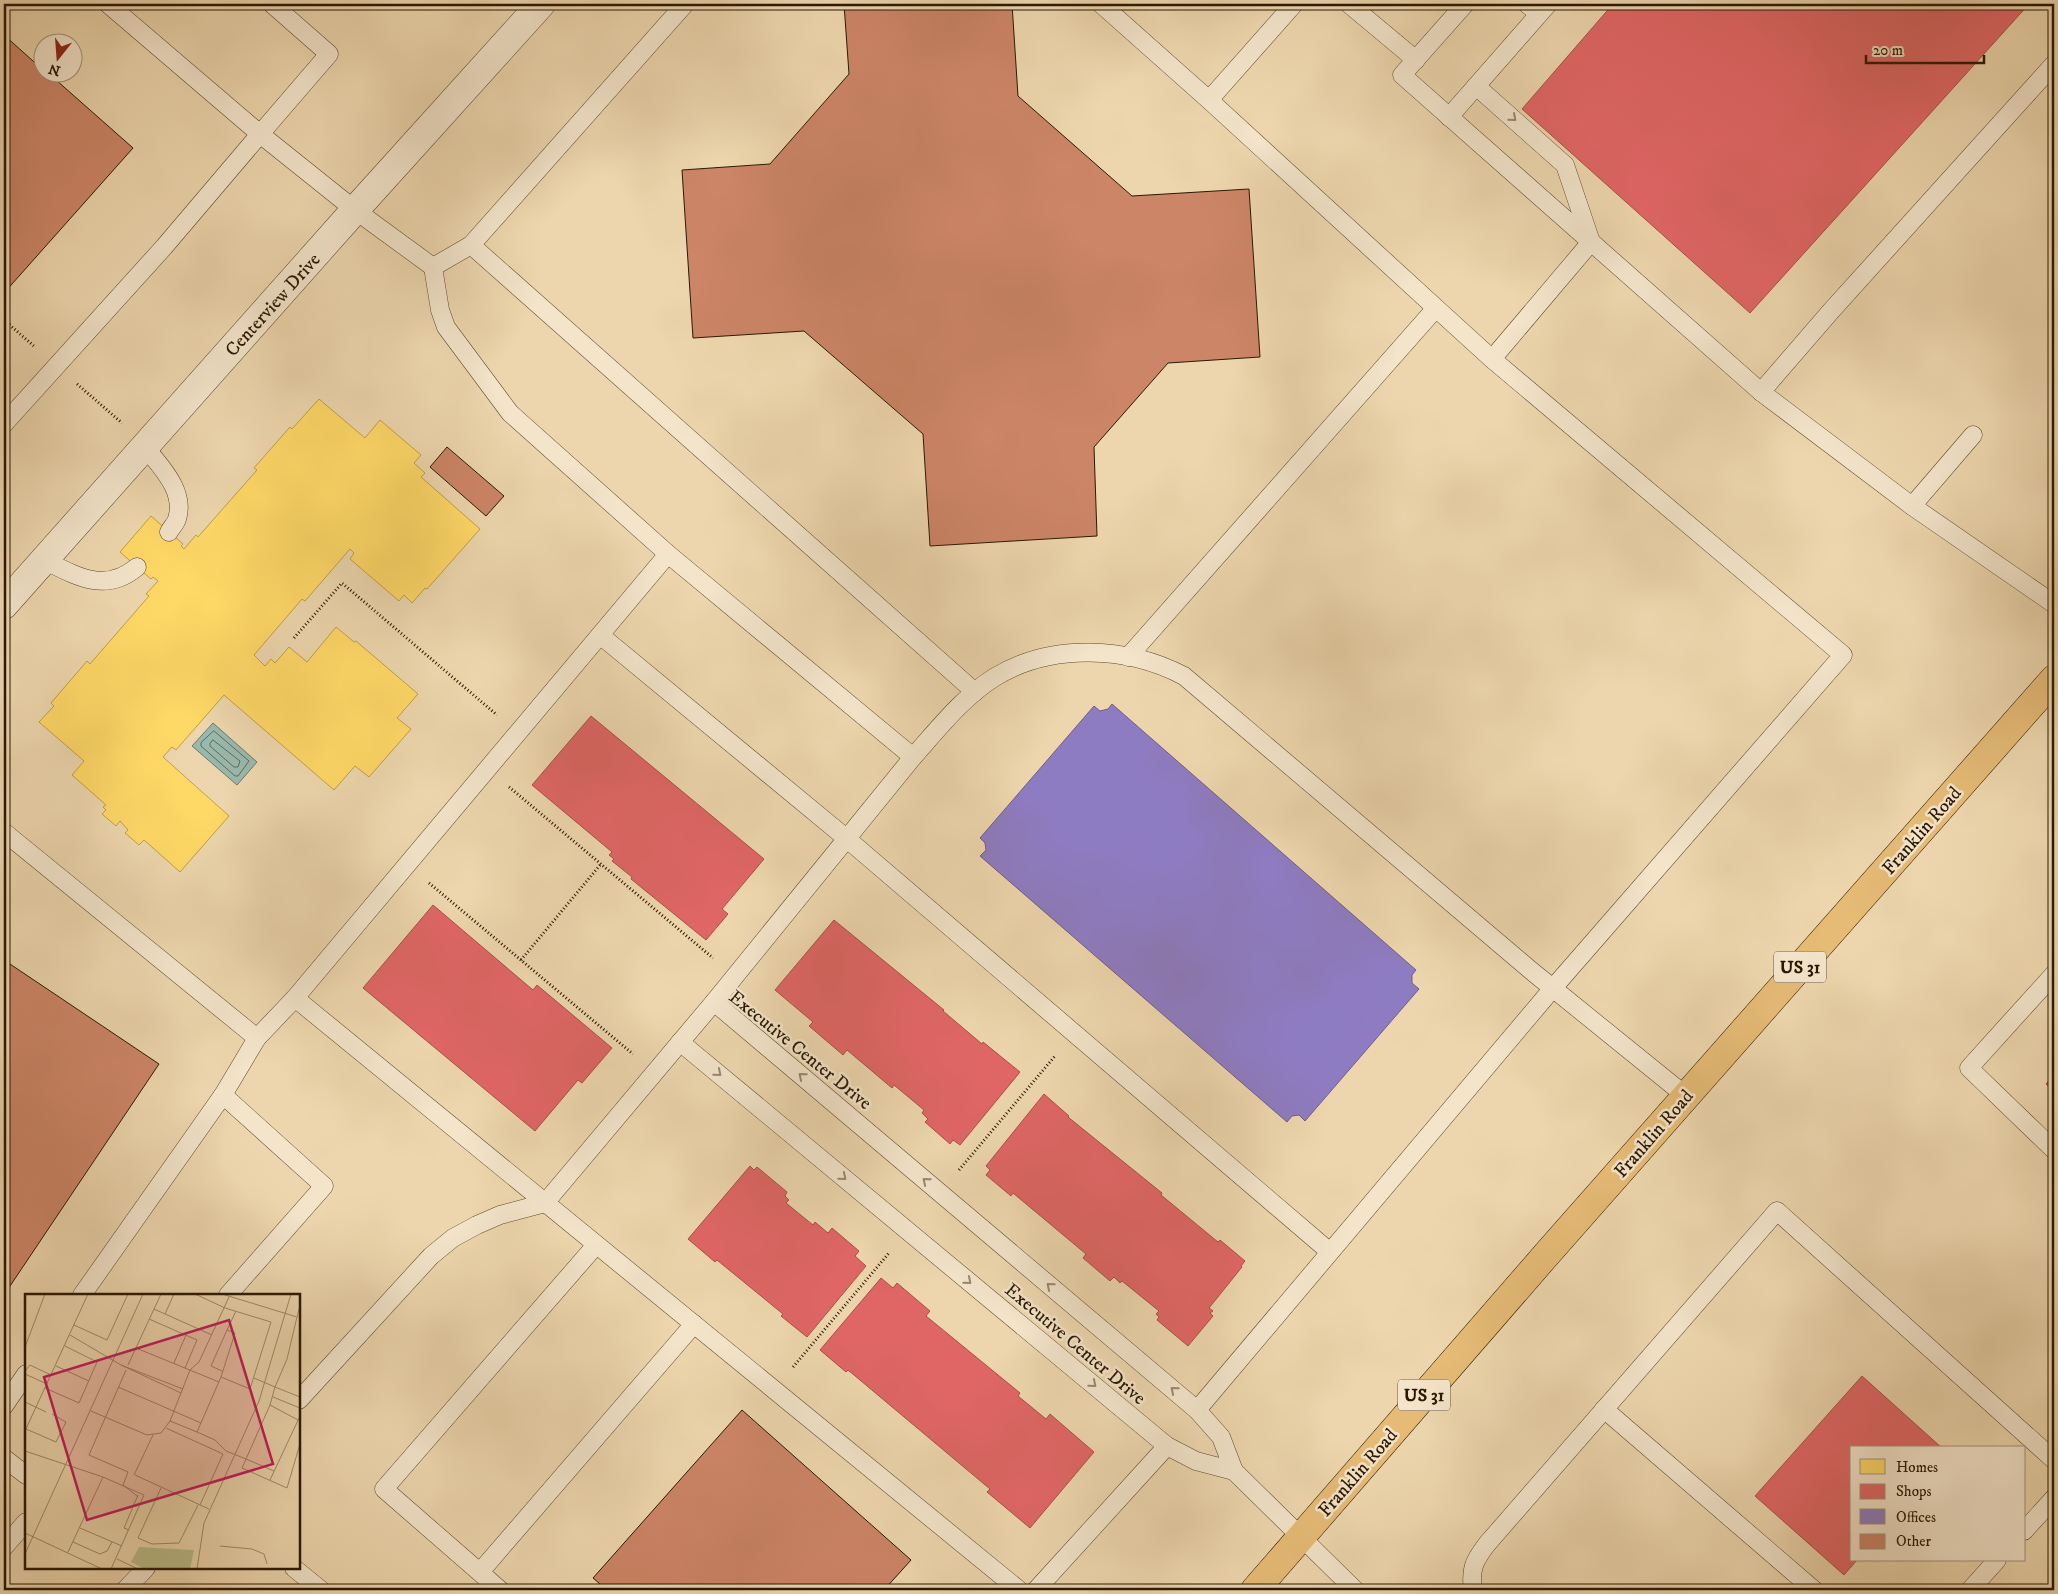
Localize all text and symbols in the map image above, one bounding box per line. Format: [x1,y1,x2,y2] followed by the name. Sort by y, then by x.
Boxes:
[32,32,82,82] north arrow
[1866,32,1983,64] scale bar
[1873,41,1903,60] text: 20 m
[46,59,63,80] text: N
[1507,112,1516,121] one-way arrow
[221,248,326,361] street label: Centerview Drive
[1878,782,1967,880] street label: Franklin Road
[1774,952,1826,982] road number: US 31
[724,986,876,1115] street label: Executive Center Drive
[712,1067,721,1075] one-way arrow
[798,1072,807,1081] one-way arrow
[1610,1085,1699,1183] street label: Franklin Road
[837,1171,846,1180] one-way arrow
[922,1177,931,1186] one-way arrow
[962,1275,971,1284] one-way arrow
[1000,1278,1150,1410] street label: Executive Center Drive
[1047,1283,1056,1291] one-way arrow
[25,1294,300,1569] inset map
[1087,1379,1096,1388] one-way arrow
[1398,1380,1450,1410] road number: US 31
[1171,1388,1180,1396] one-way arrow
[1314,1424,1403,1522] street label: Franklin Road
[1850,1446,2026,1562] legend
[1896,1458,1938,1477] text: Homes
[1896,1482,1932,1501] text: Shops
[1896,1508,1936,1527] text: Offices
[1896,1532,1931,1551] text: Other

